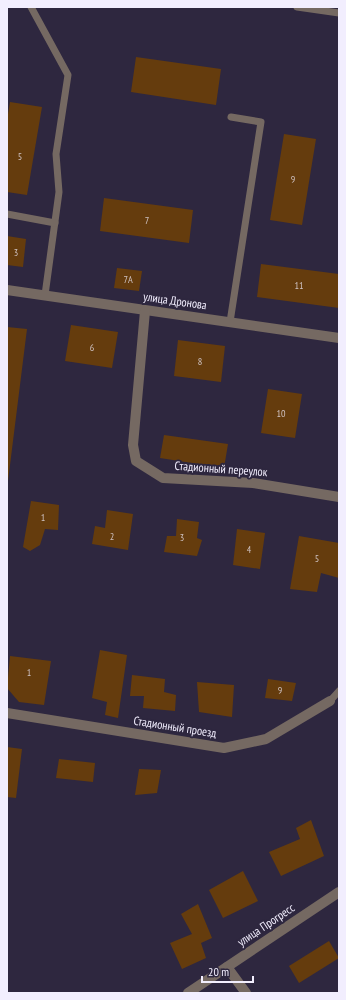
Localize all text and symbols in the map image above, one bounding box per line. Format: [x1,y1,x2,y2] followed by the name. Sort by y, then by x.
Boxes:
[18,150,22,163] house number: 5
[291,173,295,186] house number: 9
[145,214,149,227] house number: 7
[14,246,18,259] house number: 3
[123,273,133,286] house number: 7А
[295,279,304,292] house number: 11
[142,289,208,312] street label: улица Дронова
[90,341,95,354] house number: 6
[198,355,202,368] house number: 8
[277,407,286,420] house number: 10
[174,458,268,479] street label: Стадионный переулок
[41,511,45,524] house number: 1
[110,530,114,543] house number: 2
[180,531,184,544] house number: 3
[247,543,252,556] house number: 4
[315,552,319,565] house number: 5
[27,666,31,679] house number: 1
[278,684,282,697] house number: 9
[132,713,218,741] street label: Стадионный проезд
[234,900,298,949] street label: улица Прогресс
[202,958,253,984] scale bar
[208,964,229,979] text: 20 m

